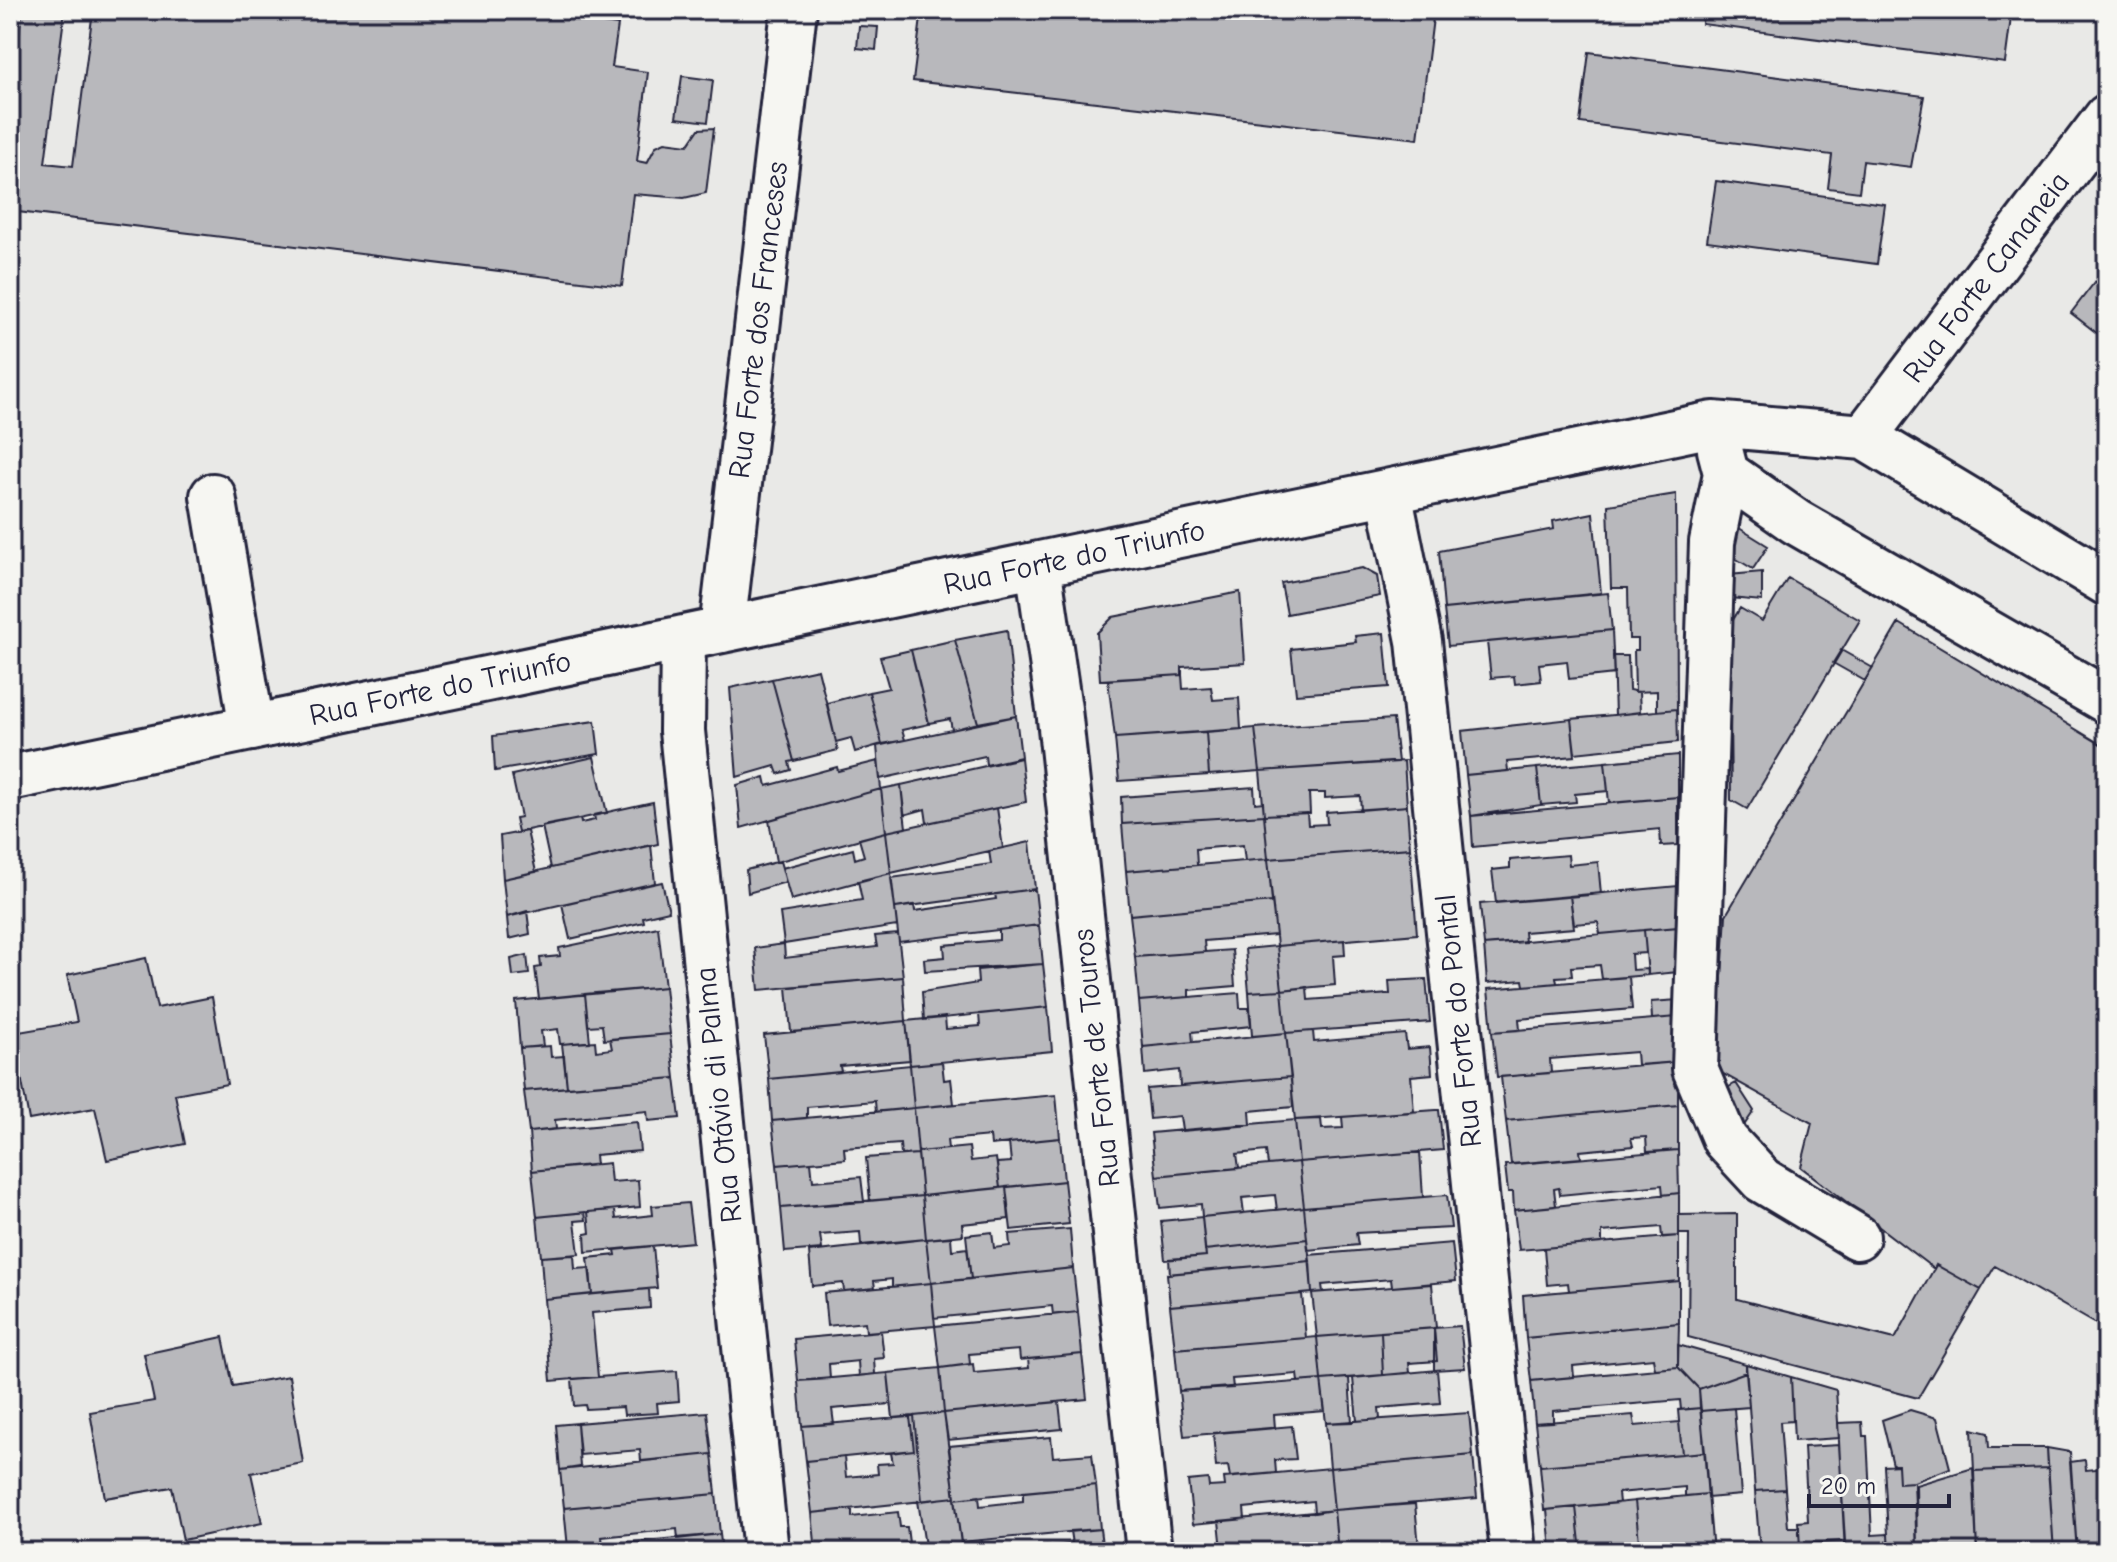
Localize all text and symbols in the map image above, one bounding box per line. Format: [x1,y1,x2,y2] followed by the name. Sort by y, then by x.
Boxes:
[722,160,795,481] street label: Rua Forte dos Franceses
[1896,165,2077,390] street label: Rua Forte Cananeia
[940,513,1208,602] street label: Rua Forte do Triunfo
[306,644,574,733] street label: Rua Forte do Triunfo
[1428,893,1489,1149] street label: Rua Forte do Pontal
[1066,927,1127,1189] street label: Rua Forte de Touros
[688,965,749,1225] street label: Rua Otávio di Palma
[1809,1458,1949,1508] scale bar
[1821,1472,1876,1500] text: 20 m

